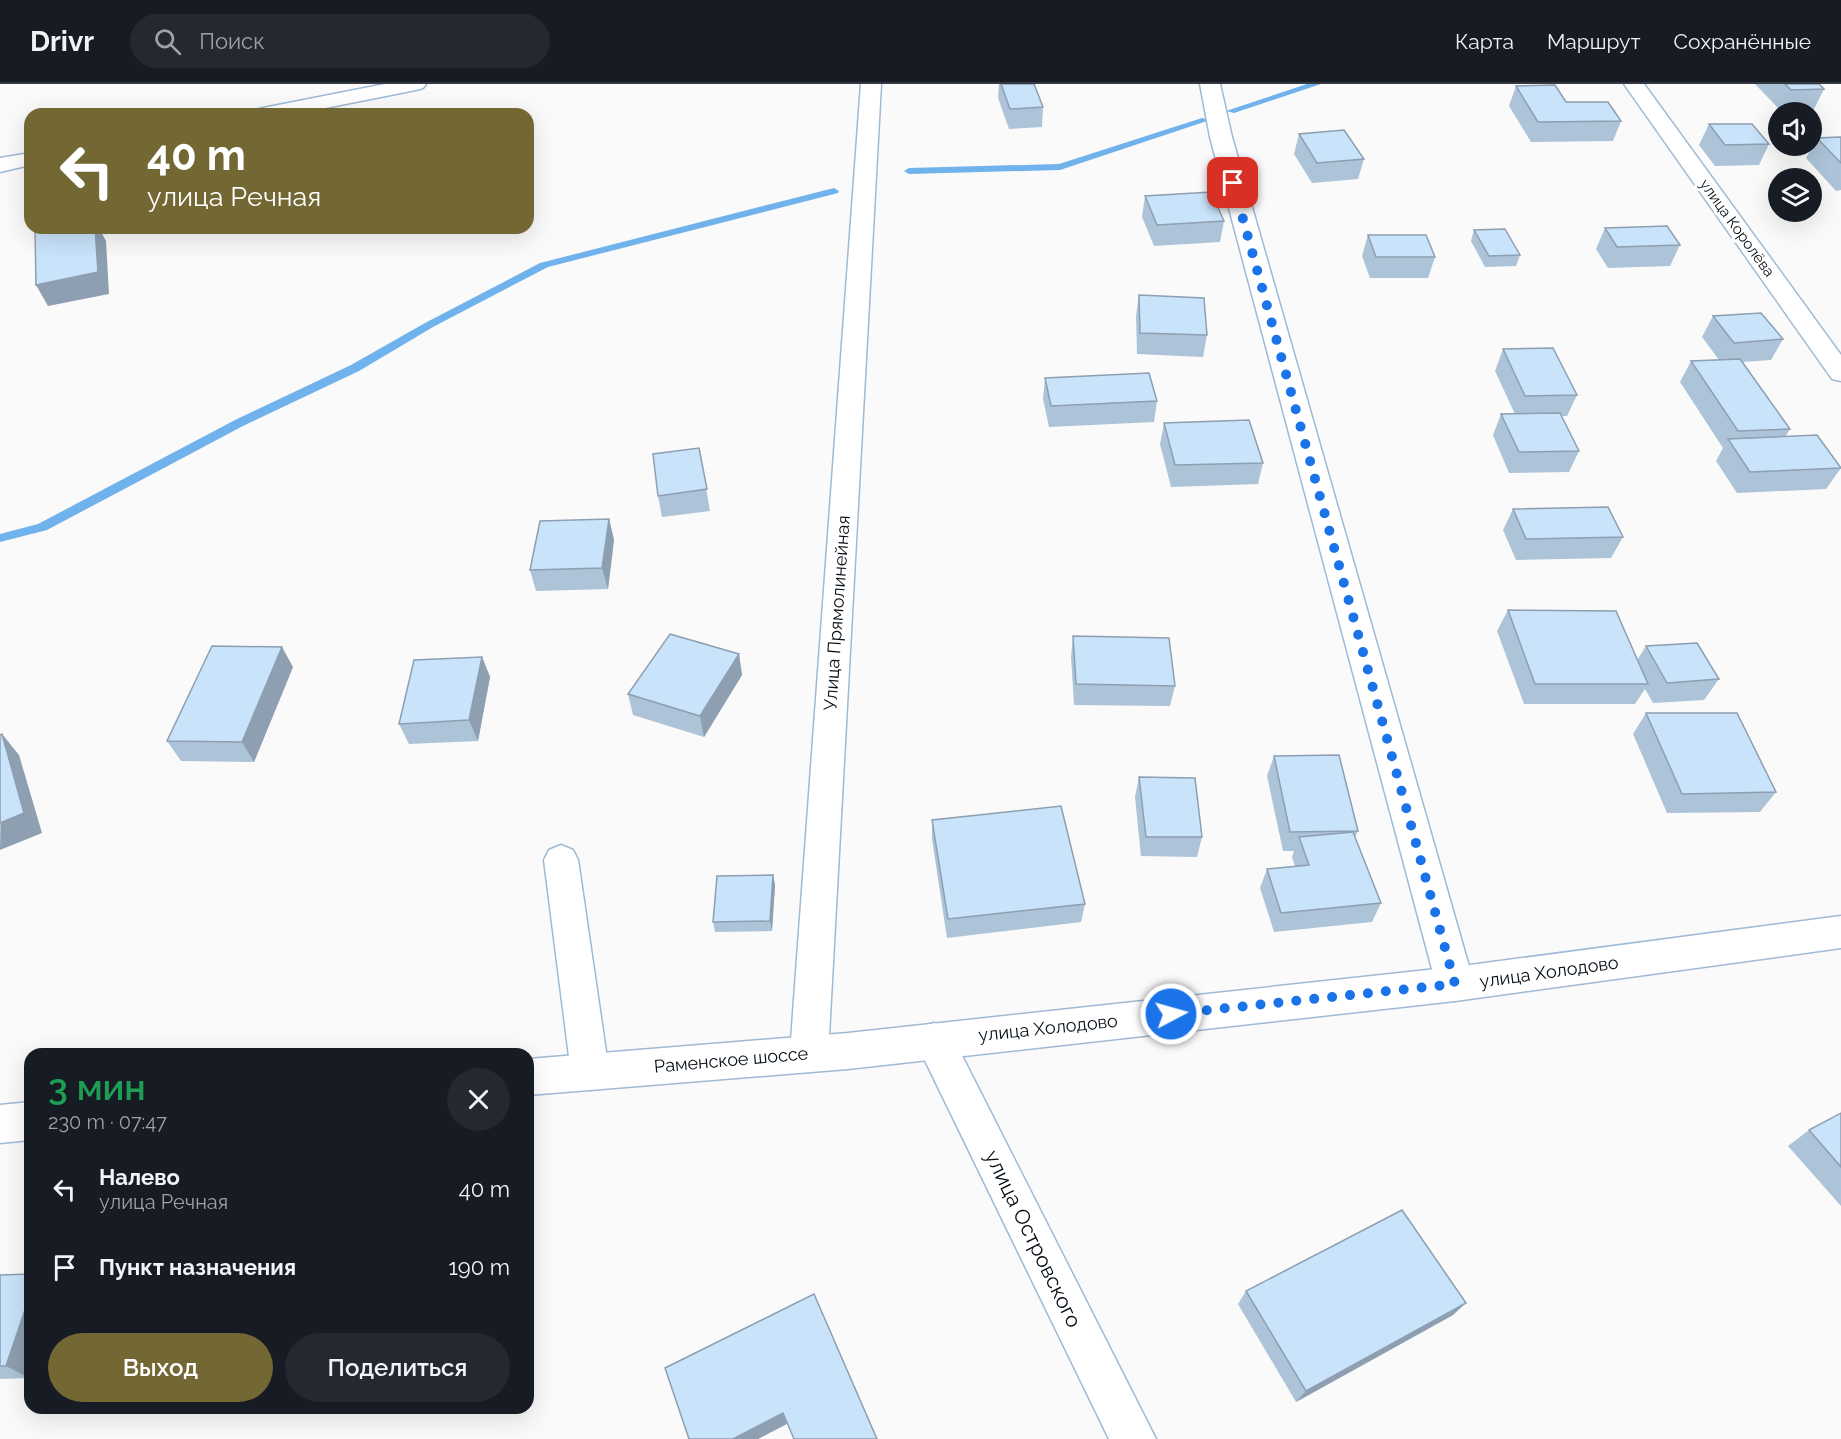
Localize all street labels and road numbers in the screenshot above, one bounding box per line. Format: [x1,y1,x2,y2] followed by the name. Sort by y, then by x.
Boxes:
[1696,176,1778,280] street label: улица Королёва
[819,515,854,711] street label: Улица Прямолинейная
[1478,951,1620,992] street label: улица Холодово
[977,1010,1119,1045] street label: улица Холодово
[653,1042,809,1077] street label: Раменское шоссе
[980,1146,1087,1332] street label: улица Островского

